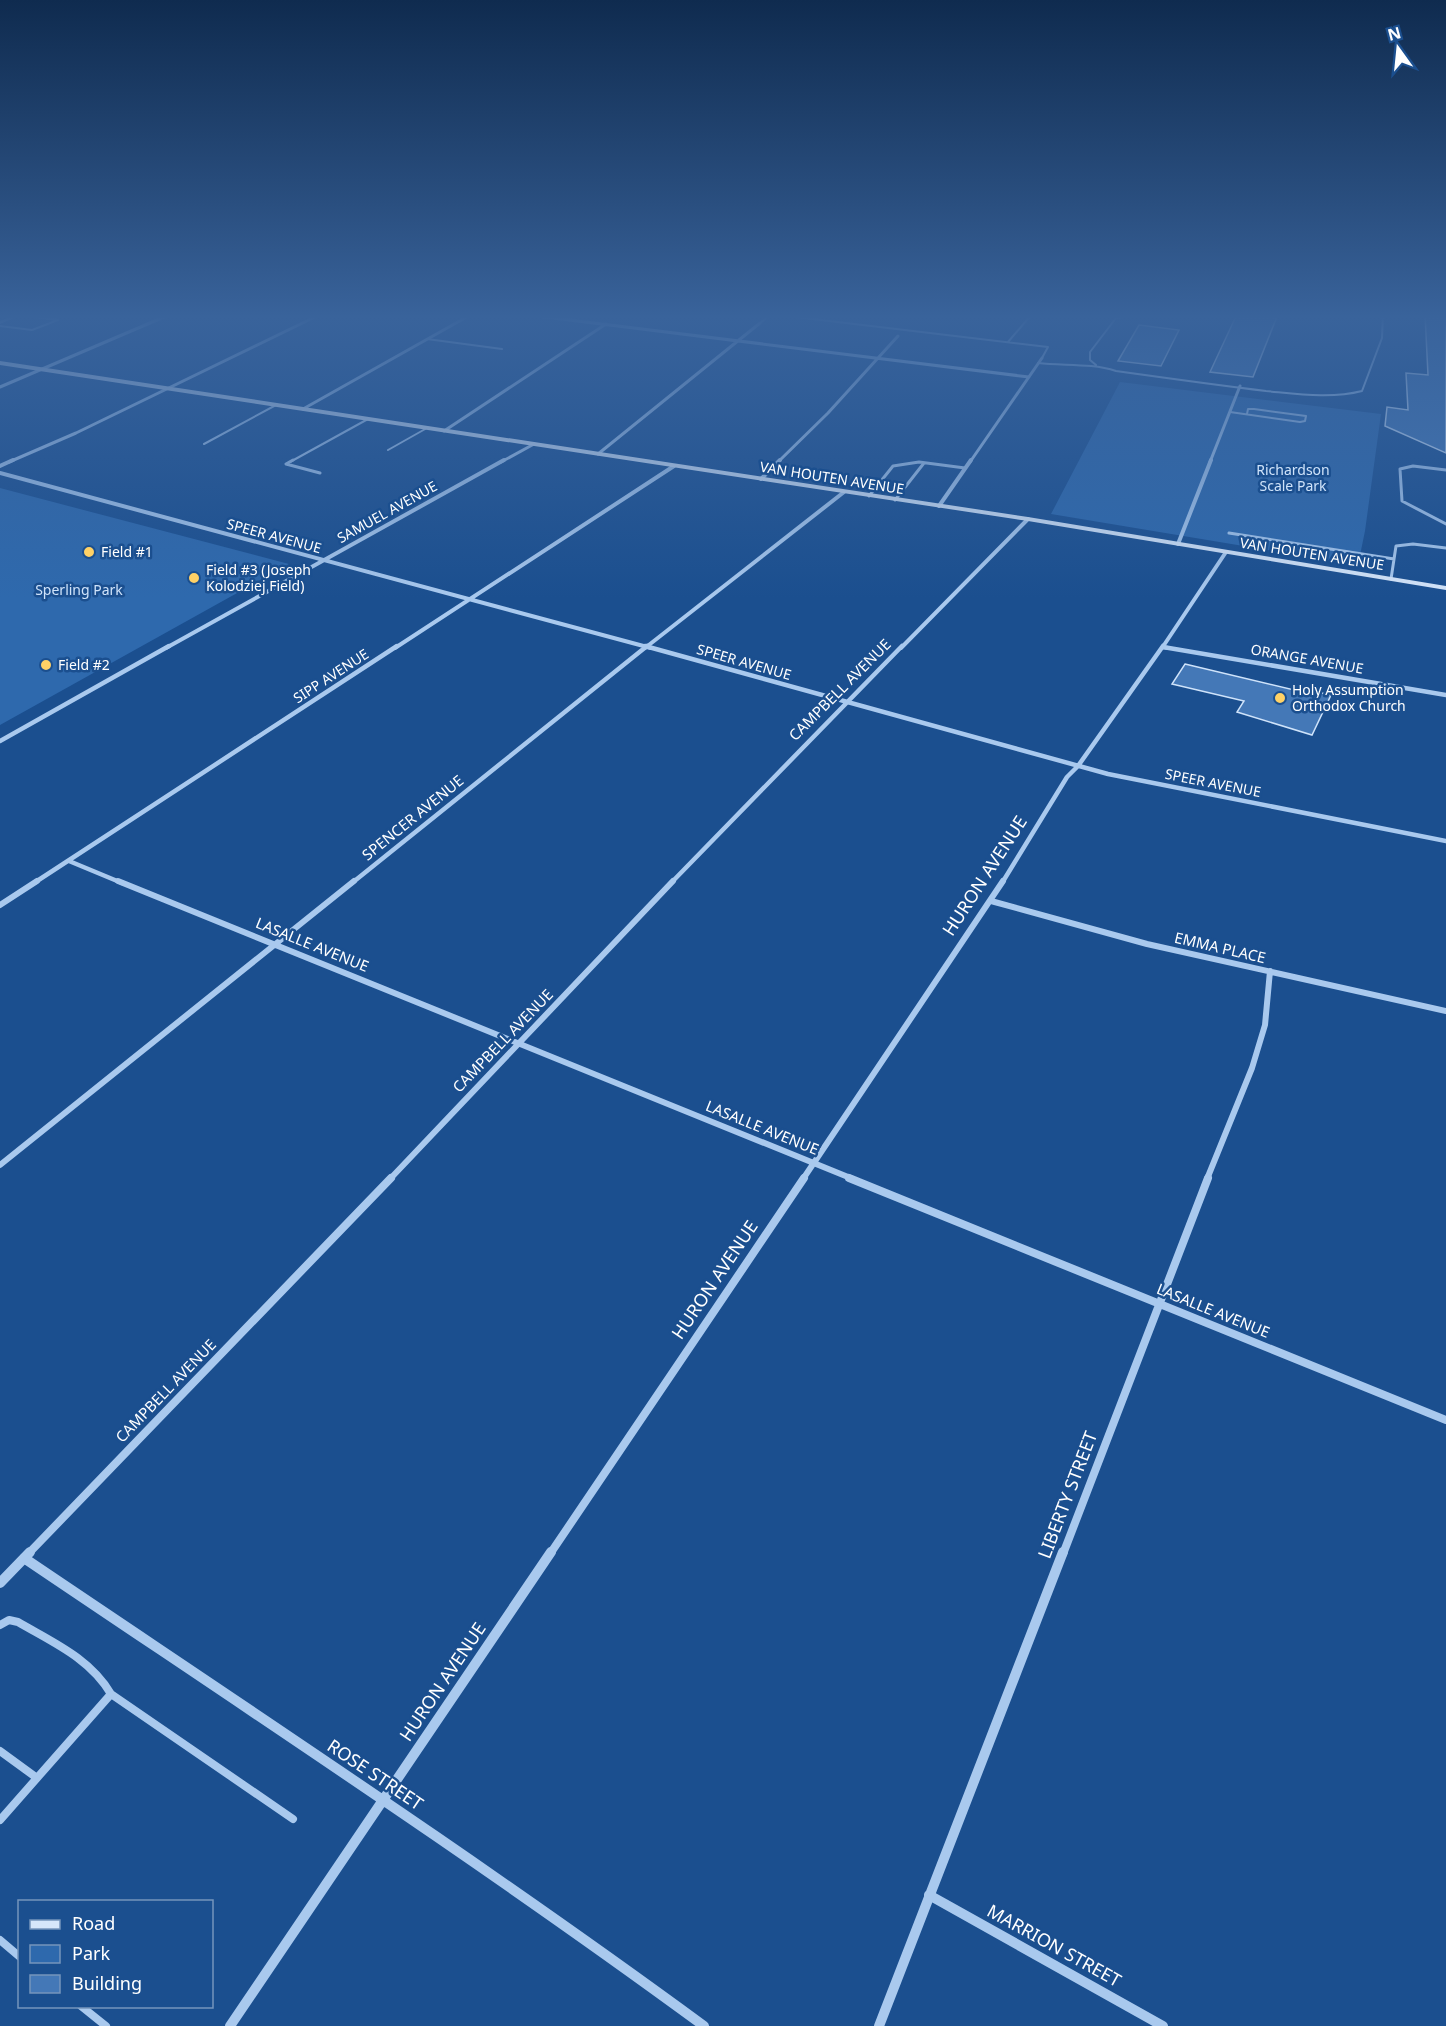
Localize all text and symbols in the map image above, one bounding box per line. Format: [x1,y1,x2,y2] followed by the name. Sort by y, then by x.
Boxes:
[1368,18,1428,78] north arrow
[1385,21,1403,46] text: N
[759,457,906,498] street label: VAN HOUTEN AVENUE
[1256,460,1330,495] park label: Richardson Scale Park
[333,476,440,547] street label: SAMUEL AVENUE
[225,514,324,557] street label: SPEER AVENUE
[1239,533,1386,574] street label: VAN HOUTEN AVENUE
[101,542,153,561] place label: Field #1
[82,545,96,559] marker: Field #1
[206,560,311,595] place label: Field #3 (Joseph Kolodziej Field)
[187,571,201,585] marker: Field #3 (Joseph Kolodziej Field)
[35,580,123,599] park label: Sperling Park
[784,634,895,745] street label: CAMPBELL AVENUE
[695,639,794,684] street label: SPEER AVENUE
[1249,639,1365,678] street label: ORANGE AVENUE
[289,644,372,707] street label: SIPP AVENUE
[58,655,110,674] place label: Field #2
[39,658,53,672] marker: Field #2
[1292,680,1406,715] place label: Holy Assumption Orthodox Church
[1273,691,1287,705] marker: Holy Assumption Orthodox Church
[1164,764,1263,801] street label: SPEER AVENUE
[357,770,467,864] street label: SPENCER AVENUE
[936,811,1032,940] street label: HURON AVENUE
[253,912,372,976] street label: LASALLE AVENUE
[1173,927,1268,967] street label: EMMA PLACE
[448,984,557,1096] street label: CAMPBELL AVENUE
[703,1095,822,1159] street label: LASALLE AVENUE
[665,1215,763,1344] street label: HURON AVENUE
[1154,1278,1273,1342] street label: LASALLE AVENUE
[111,1334,220,1446] street label: CAMPBELL AVENUE
[1032,1428,1102,1562] street label: LIBERTY STREET
[393,1617,491,1746] street label: HURON AVENUE
[323,1733,428,1815] street label: ROSE STREET
[983,1898,1126,1992] street label: MARRION STREET
[18,1900,213,2008] legend
[72,1911,115,1935] text: Road
[72,1941,110,1965] text: Park
[72,1971,142,1995] text: Building

